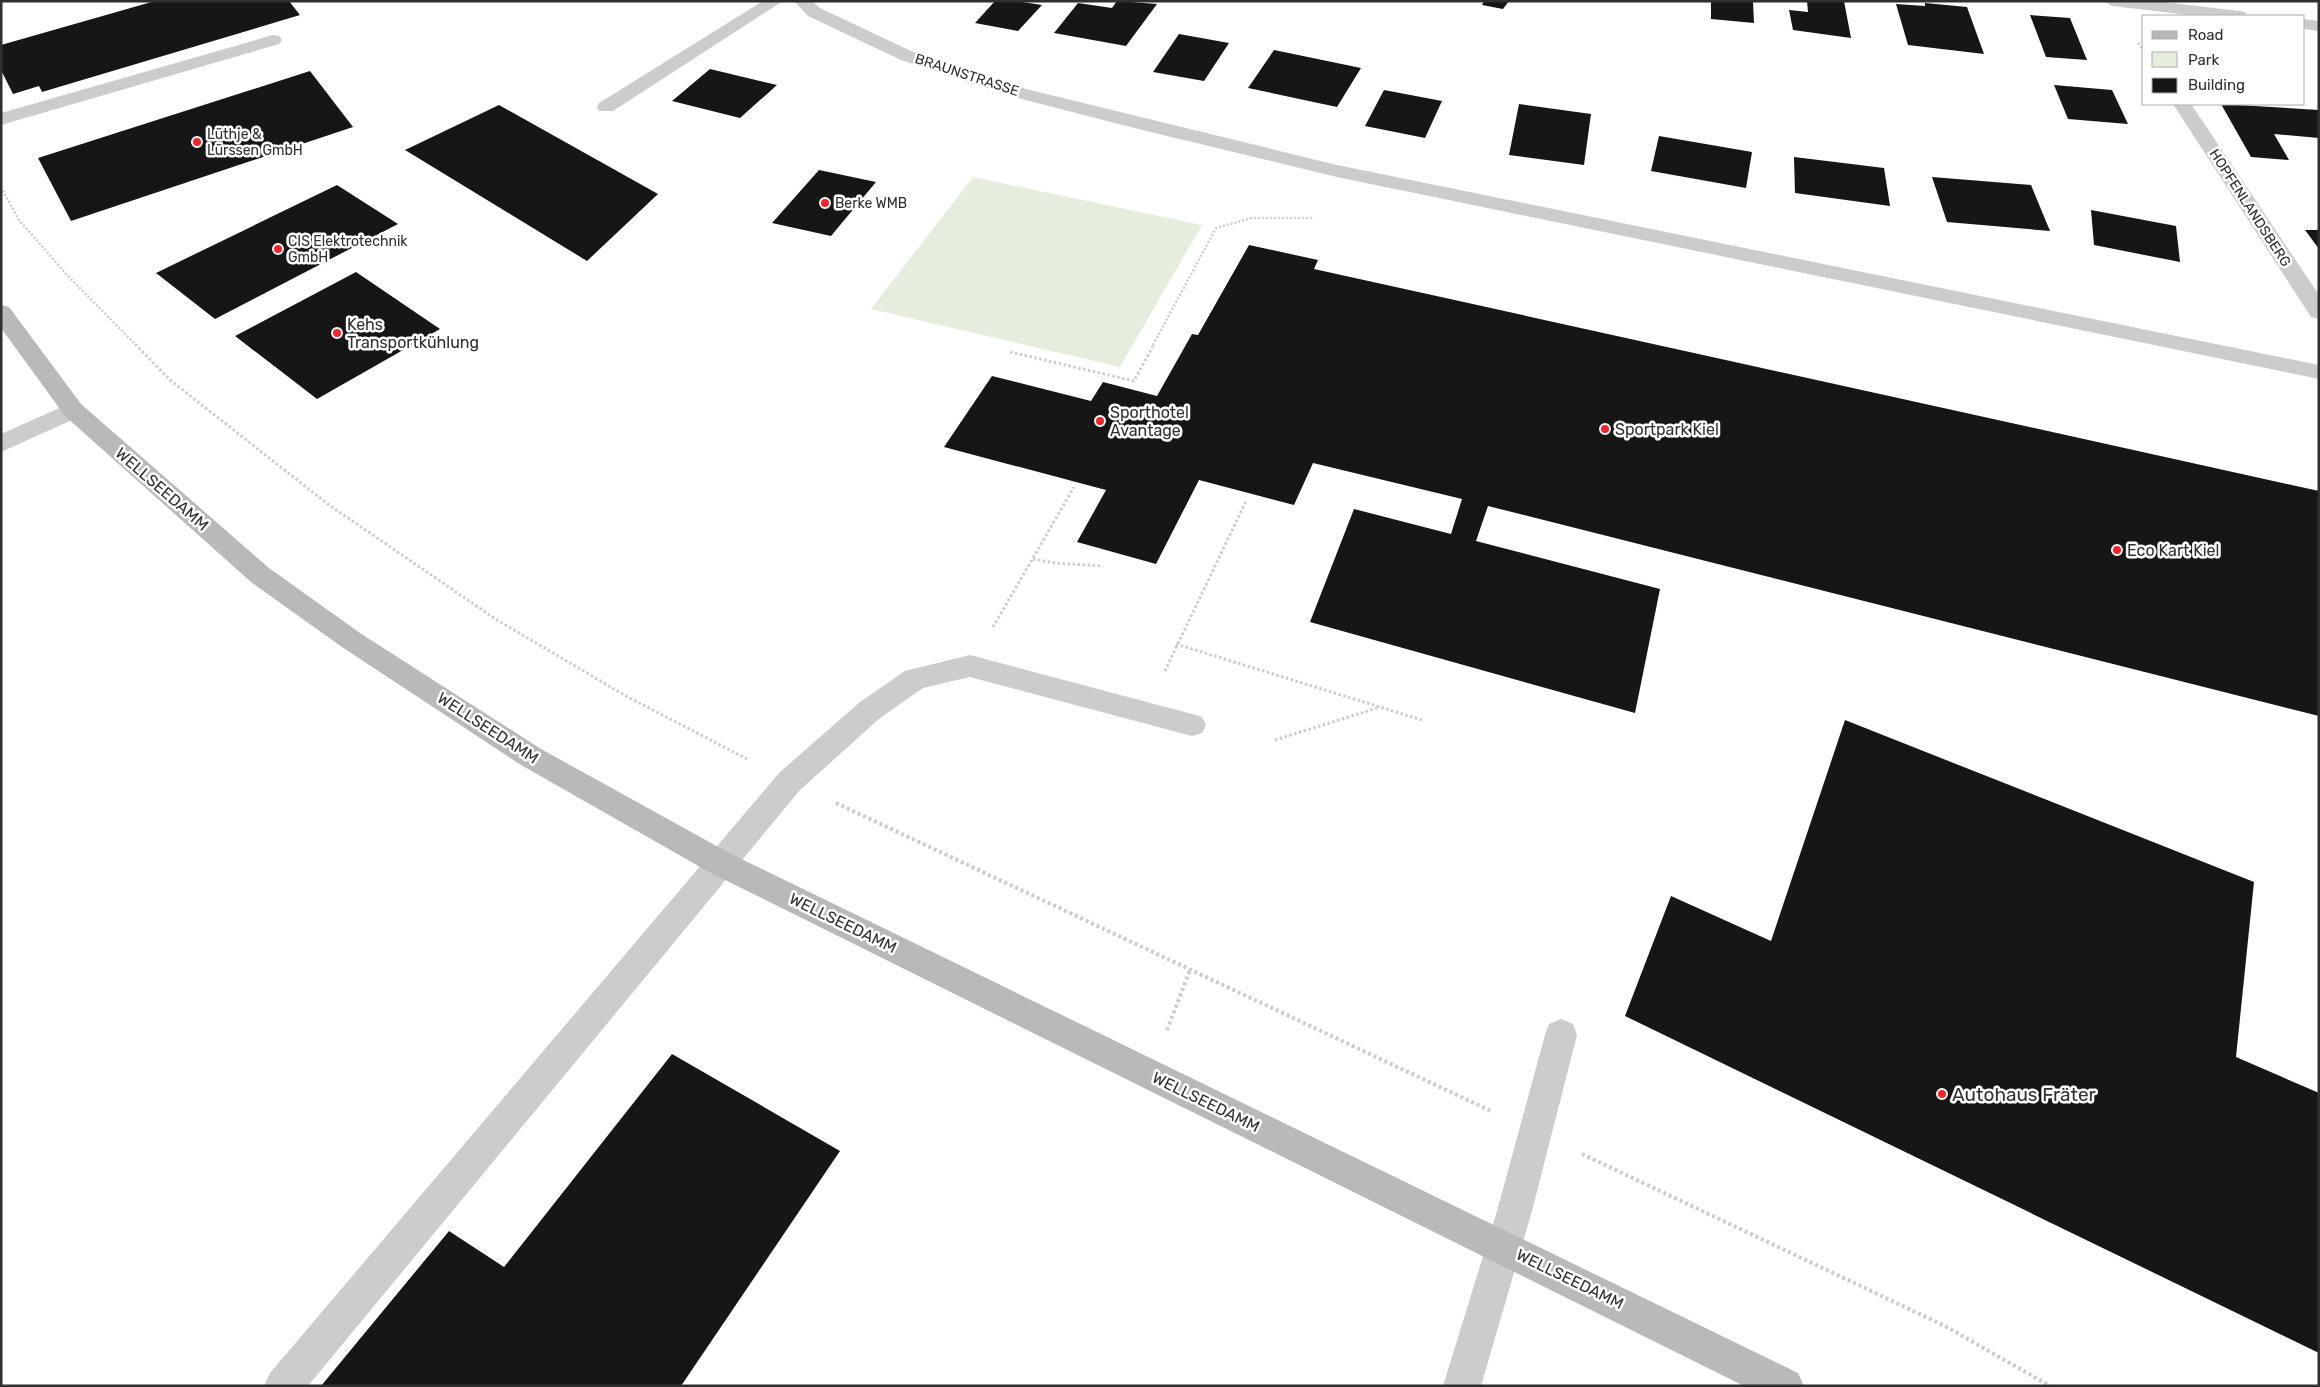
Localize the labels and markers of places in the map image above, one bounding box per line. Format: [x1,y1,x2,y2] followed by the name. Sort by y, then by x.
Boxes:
[207,126,303,159] place label: Lüthje & Lürssen GmbH
[191,136,203,148] marker: Lüthje & Lürssen GmbH
[835,195,907,212] place label: Berke WMB
[819,197,831,209] marker: Berke WMB
[288,233,408,266] place label: CIS Elektrotechnik GmbH
[272,243,284,255] marker: CIS Elektrotechnik GmbH
[347,315,479,352] place label: Kehs Transportkühlung
[331,327,343,339] marker: Kehs Transportkühlung
[1110,403,1189,440] place label: Sporthotel Avantage
[1094,415,1106,427] marker: Sporthotel Avantage
[1615,420,1719,439] place label: Sportpark Kiel
[1599,423,1611,435] marker: Sportpark Kiel
[2127,541,2219,560] place label: Eco Kart Kiel
[2111,544,2123,556] marker: Eco Kart Kiel
[1952,1083,2097,1106] place label: Autohaus Fräter
[1936,1088,1948,1100] marker: Autohaus Fräter

